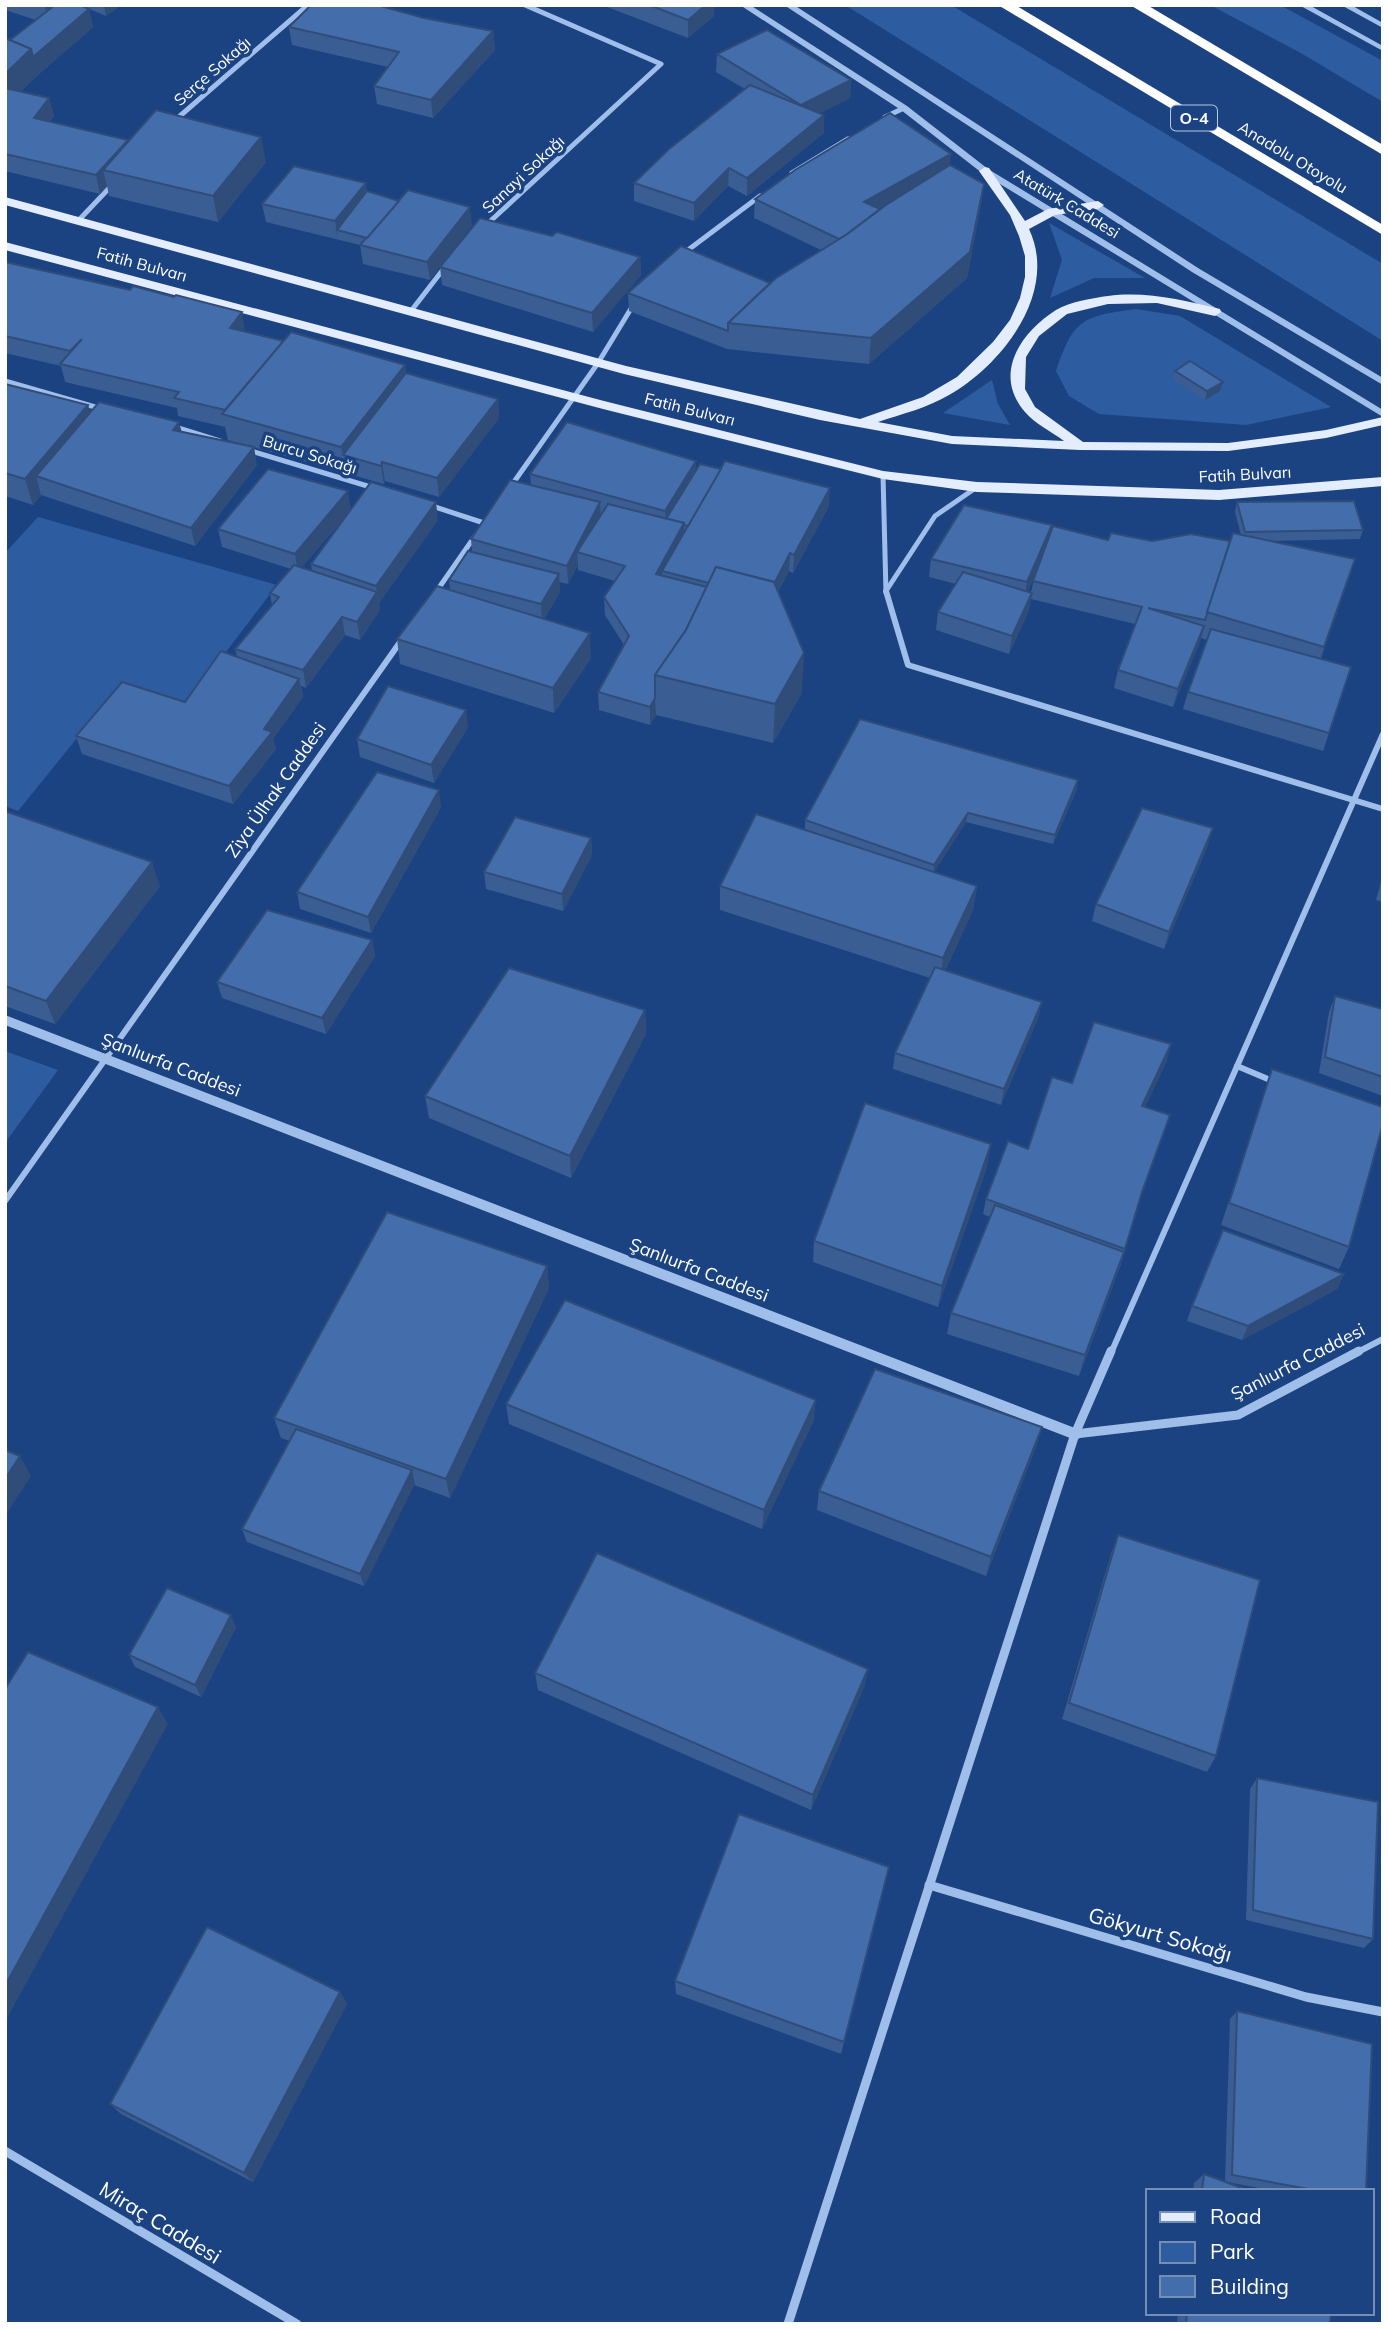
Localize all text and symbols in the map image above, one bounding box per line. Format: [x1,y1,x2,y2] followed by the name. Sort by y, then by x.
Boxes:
[169,32,255,110] street label: Serçe Sokağı
[1171,106,1217,130] road number: O-4
[1235,116,1351,198] street label: Anadolu Otoyolu
[478,131,568,217] street label: Sanayi Sokağı
[1011,164,1123,242] street label: Atatürk Caddesi
[95,242,189,286] street label: Fatih Bulvarı
[643,388,737,430] street label: Fatih Bulvarı
[260,430,360,478] street label: Burcu Sokağı
[1198,462,1292,486] street label: Fatih Bulvarı
[220,718,331,862] street label: Ziya Ülhak Caddesi
[98,1027,244,1102] street label: Şanlıurfa Caddesi
[626,1232,772,1307] street label: Şanlıurfa Caddesi
[1227,1318,1369,1405] street label: Şanlıurfa Caddesi
[1085,1901,1235,1967] street label: Gökyurt Sokağı
[95,2176,226,2269] street label: Miraç Caddesi
[1146,2189,1374,2315] legend
[1210,2203,1261,2229] text: Road
[1210,2238,1254,2264] text: Park
[1210,2273,1289,2299] text: Building

